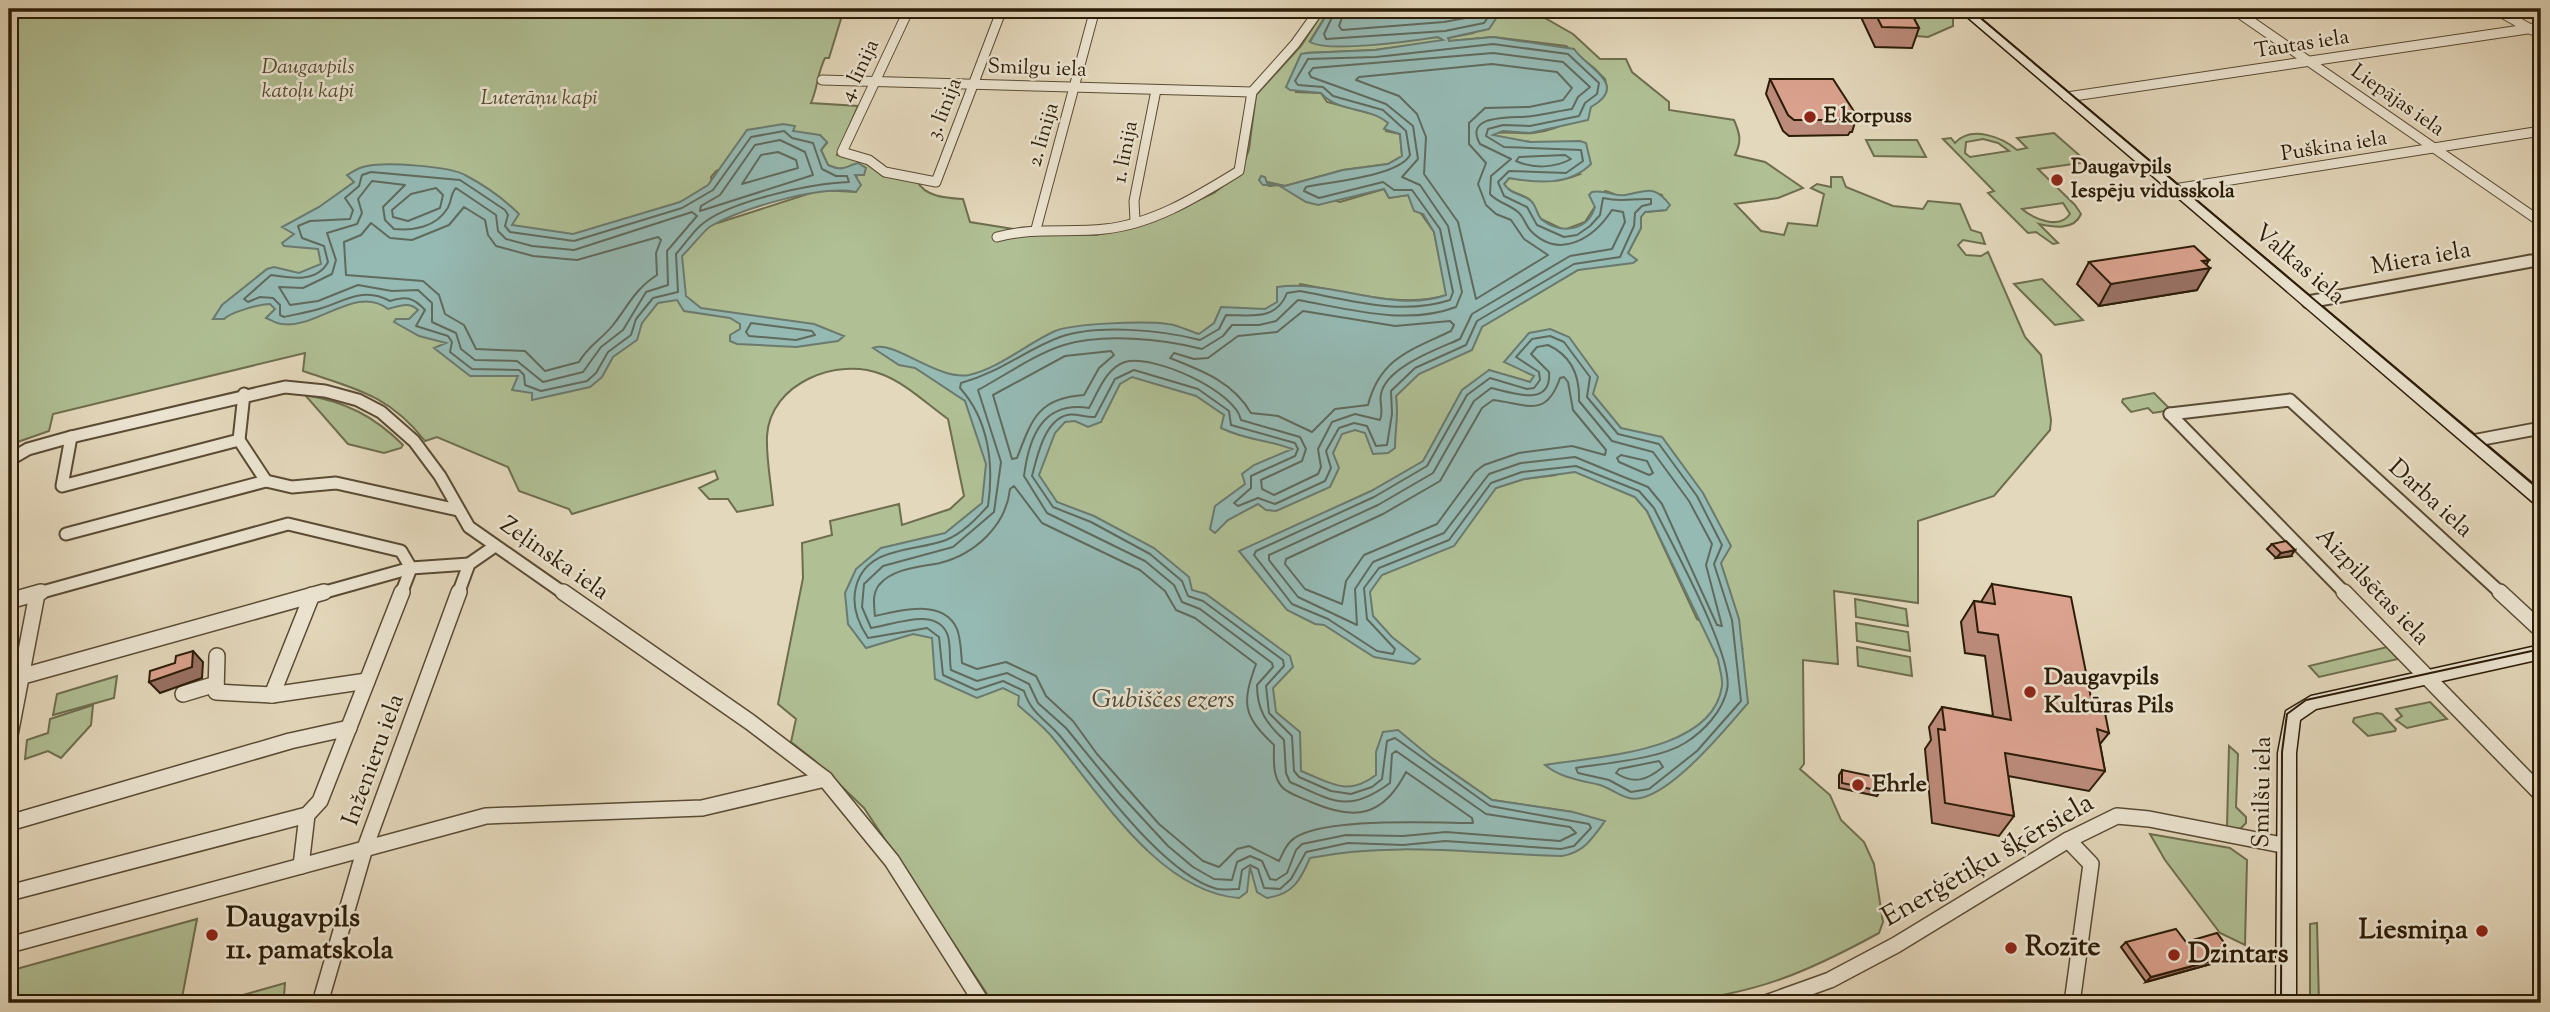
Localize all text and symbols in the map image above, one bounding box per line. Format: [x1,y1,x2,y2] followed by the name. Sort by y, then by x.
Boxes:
[2253,23,2352,67] street label: Tautas iela
[832,34,888,107] street label: 4. līnija
[987,52,1088,86] street label: Smilgu iela
[262,53,354,107] park label: Daugavpils katoļu kapi
[2344,58,2450,145] street label: Liepājas iela
[920,73,971,144] street label: 3. līnija
[480,84,598,114] park label: Luterāņu kapi
[1021,99,1068,171] street label: 2. līnija
[1824,102,1912,132] place label: E korpuss
[1802,109,1818,125] marker: E korpuss
[1105,118,1147,186] street label: 1. līnija
[2279,124,2389,170] street label: Puškina iela
[2071,153,2235,207] place label: Daugavpils Iespēju vidusskola
[2049,172,2065,188] marker: Daugavpils Iespēju vidusskola
[2246,217,2352,313] street label: Valkas iela
[2368,234,2474,284] street label: Miera iela
[2380,452,2480,546] street label: Darba iela
[492,509,616,609] street label: Zeļinska iela
[2307,521,2437,653] street label: Aizpilsētas iela
[2044,661,2174,723] place label: Daugavpils Kultūras Pils
[1091,682,1235,719] water label: Gubiščes ezers
[2022,684,2038,700] marker: Daugavpils Kultūras Pils
[334,689,414,831] street label: Inženieru iela
[2245,736,2281,848] street label: Smilšu iela
[1872,768,1927,802] place label: Ehrle
[1850,777,1866,793] marker: Ehrle
[1874,784,2102,938] street label: Enerģētiķu šķērsiela
[226,899,394,971] place label: Daugavpils 11. pamatskola
[2359,911,2468,951] place label: Liesmiņa
[2474,923,2490,939] marker: Liesmiņa
[204,927,220,943] marker: Daugavpils 11. pamatskola
[2025,928,2101,968] place label: Rozīte
[2188,935,2289,975] place label: Dzintars
[2003,940,2019,956] marker: Rozīte
[2166,947,2182,963] marker: Dzintars

